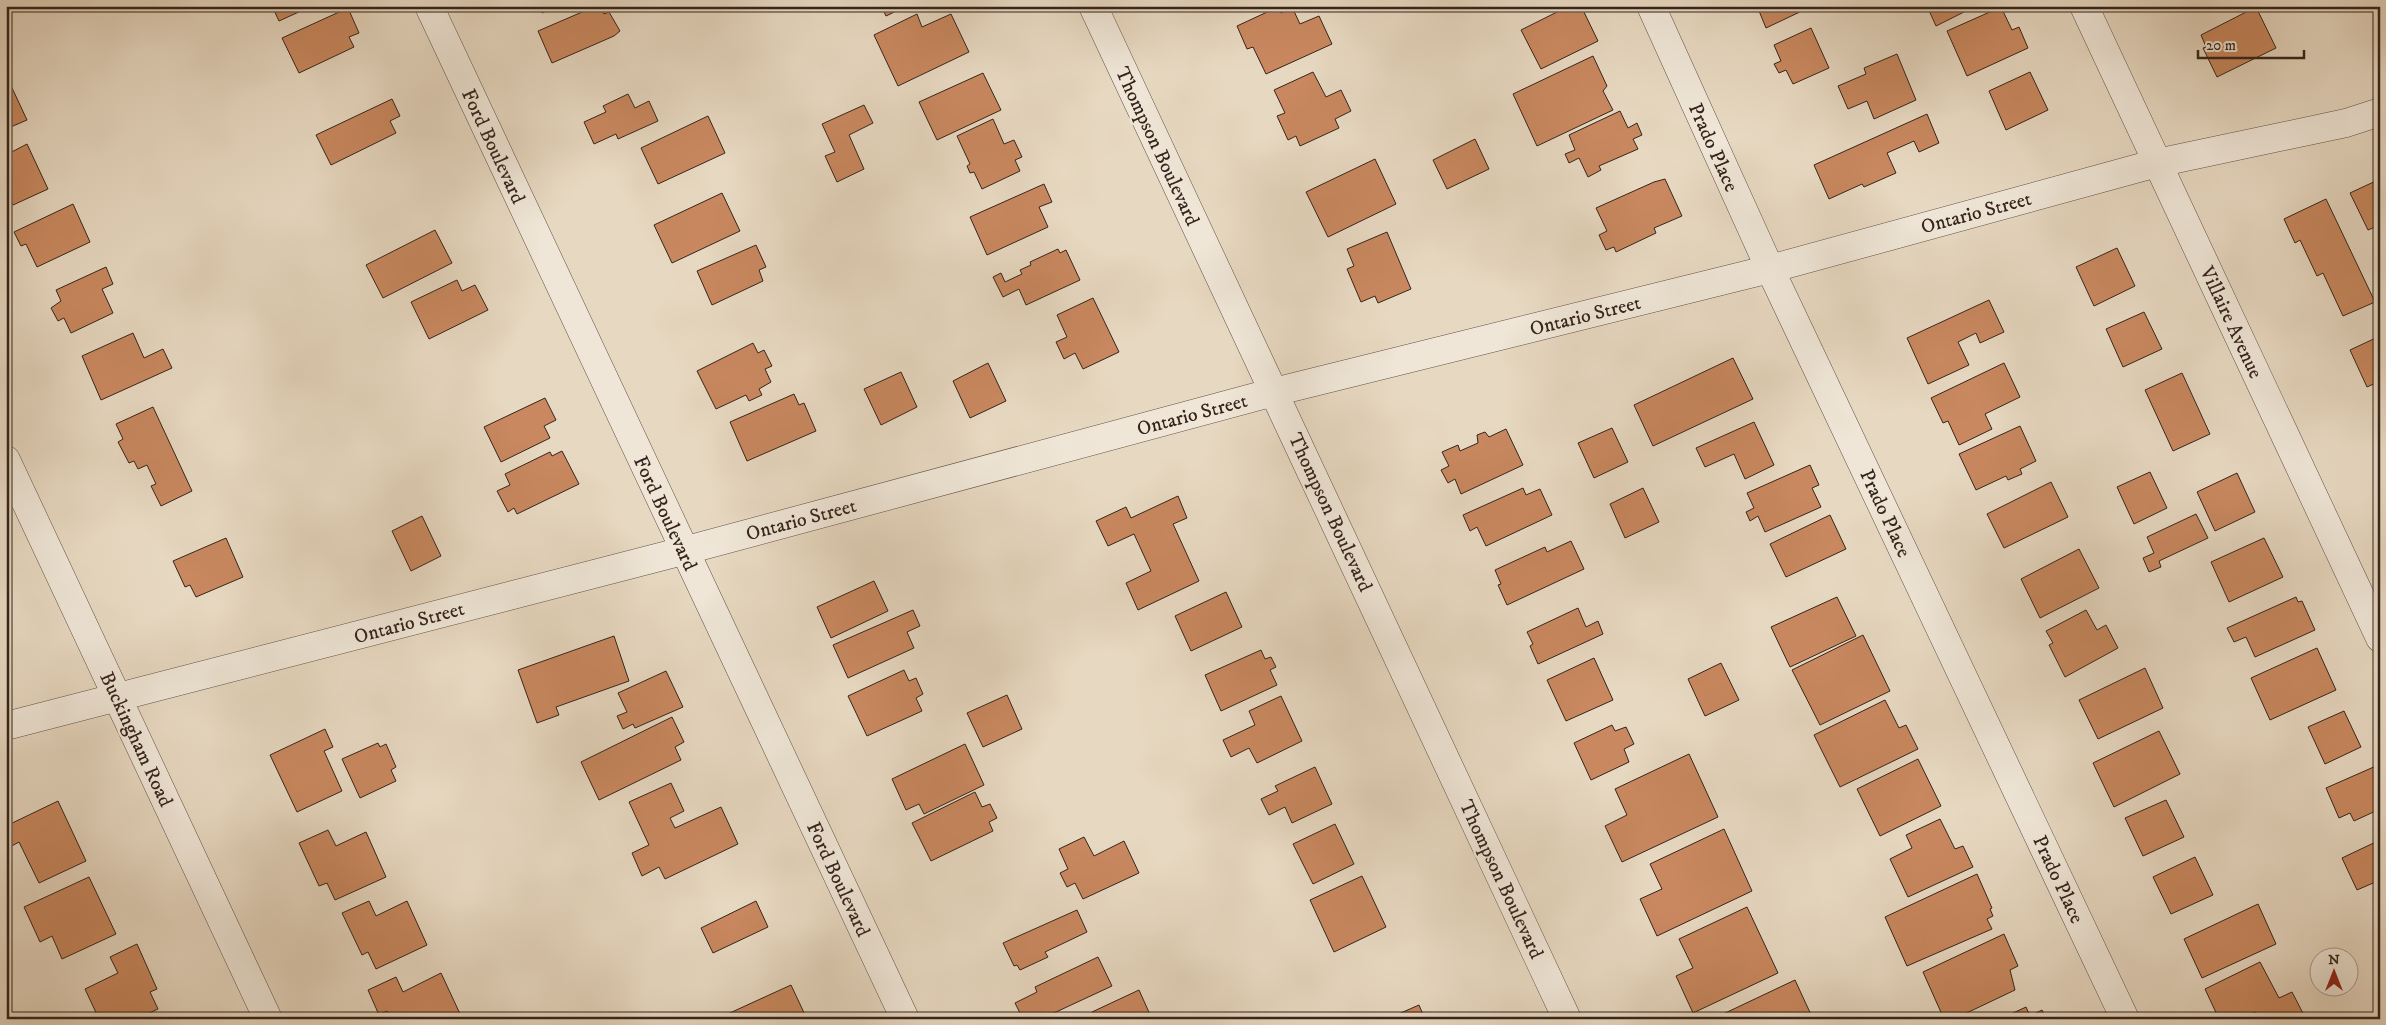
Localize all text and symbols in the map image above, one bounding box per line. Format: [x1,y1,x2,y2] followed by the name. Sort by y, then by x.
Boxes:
[2198,28,2305,60] scale bar
[2206,36,2236,55] text: 20 m
[1109,63,1204,230] street label: Thompson Boulevard
[455,85,530,208] street label: Ford Boulevard
[1682,99,1743,196] street label: Prado Place
[1918,187,2034,240] street label: Ontario Street
[2193,262,2268,383] street label: Villaire Avenue
[1527,291,1643,342] street label: Ontario Street
[1134,389,1250,442] street label: Ontario Street
[1282,429,1377,596] street label: Thompson Boulevard
[627,452,702,575] street label: Ford Boulevard
[1853,466,1916,562] street label: Prado Place
[743,494,859,547] street label: Ontario Street
[351,597,467,650] street label: Ontario Street
[93,668,178,811] street label: Buckingham Road
[1453,796,1548,963] street label: Thompson Boulevard
[800,818,875,941] street label: Ford Boulevard
[2026,832,2089,928] street label: Prado Place
[2308,948,2358,998] north arrow
[2328,951,2340,969] text: N

